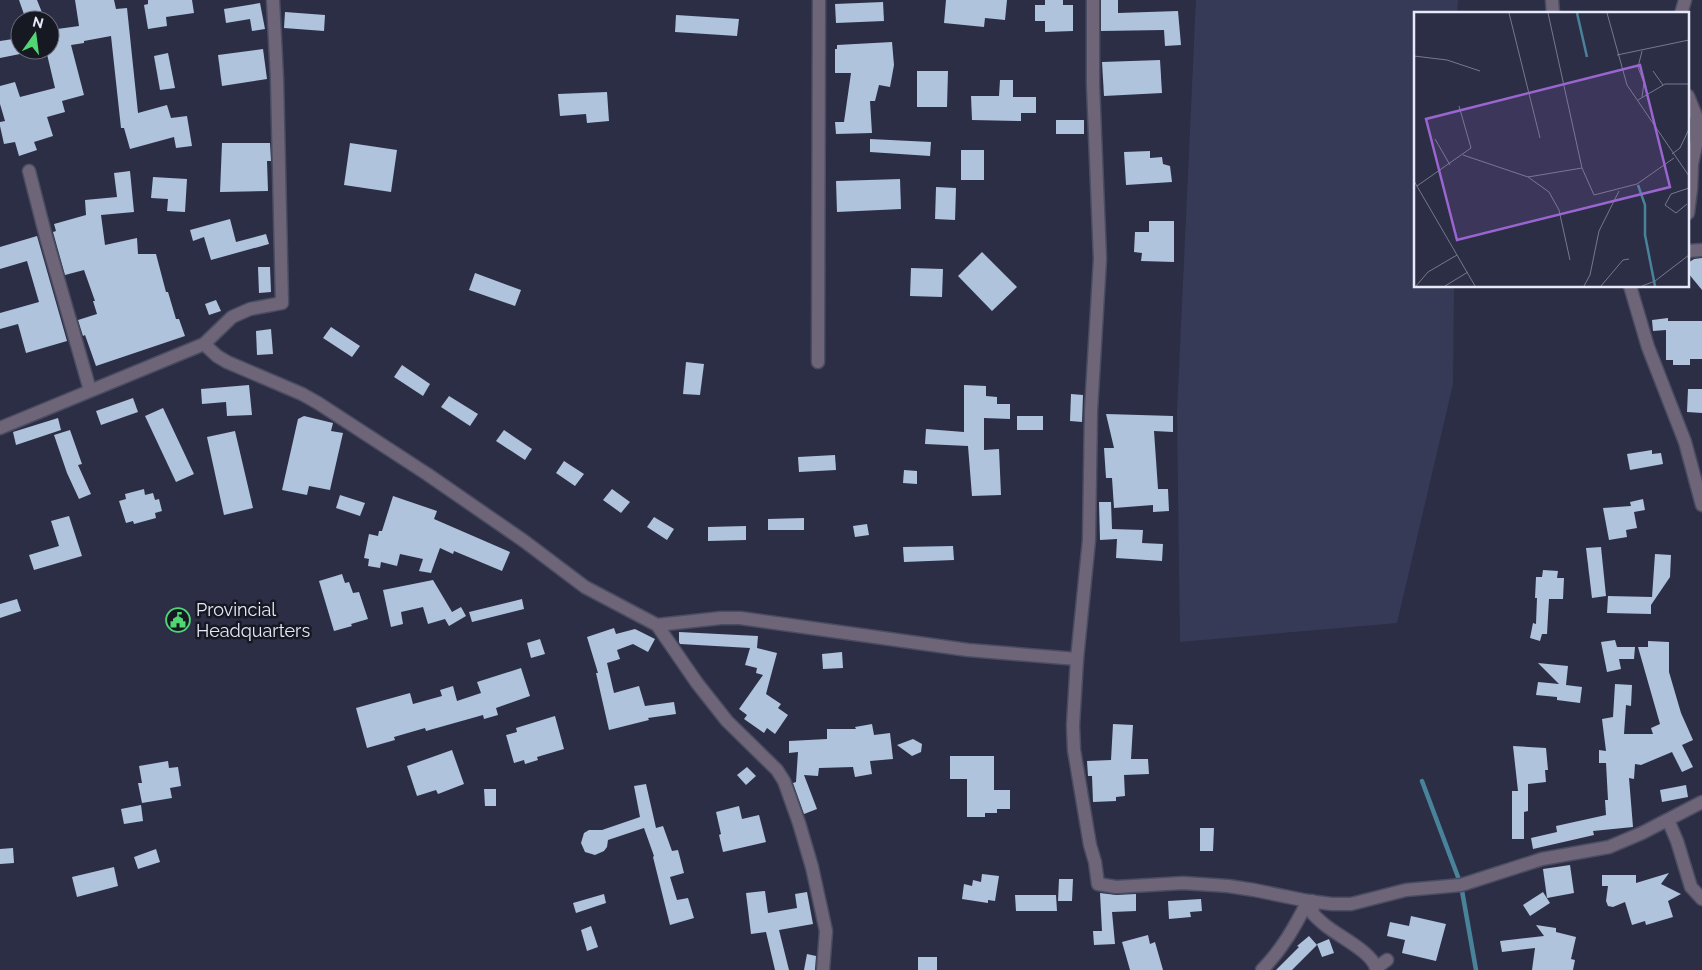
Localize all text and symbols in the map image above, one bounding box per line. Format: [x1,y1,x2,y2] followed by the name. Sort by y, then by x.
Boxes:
[10,10,60,60] north arrow
[1414,12,1690,288] inset map
[31,13,45,31] text: N
[196,599,310,641] place label: Provincial Headquarters
[165,607,191,633] public building icon: Provincial Headquarters

